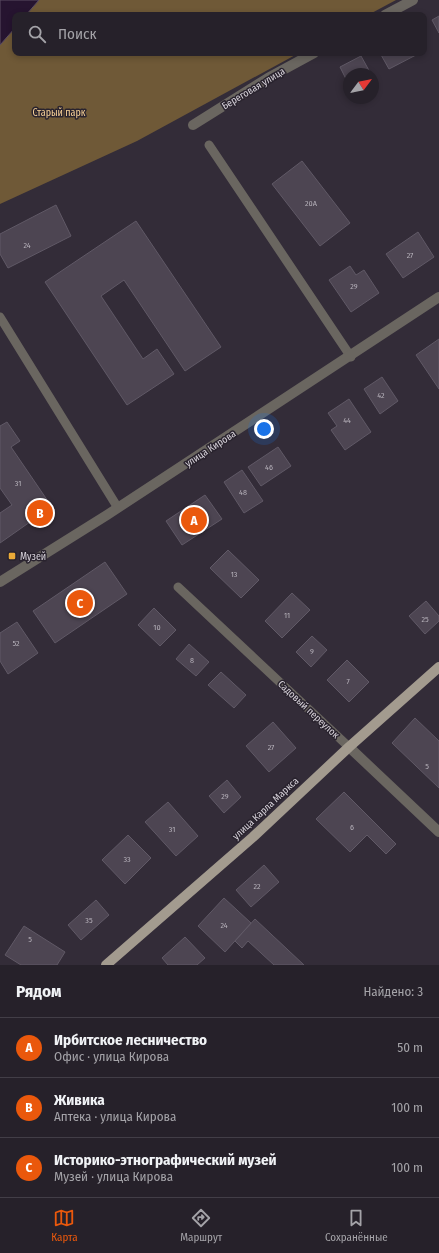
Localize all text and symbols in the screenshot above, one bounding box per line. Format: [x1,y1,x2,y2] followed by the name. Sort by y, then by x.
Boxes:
[12,12,427,56] search box
[26,23,48,45] icon: search
[58,25,96,43] text: Поиск
[220,65,287,112] street label: Береговая улица
[343,68,379,104] north arrow
[32,107,86,119] park label: Старый парк
[305,199,318,208] house number: 20А
[23,241,31,250] house number: 24
[407,251,414,260] house number: 27
[350,282,358,291] house number: 29
[377,391,385,400] house number: 42
[343,416,351,425] house number: 44
[254,419,274,439] your location
[183,428,238,470] street label: улица Кирова
[265,463,273,472] house number: 46
[15,479,21,488] house number: 31
[239,488,247,497] house number: 48
[27,498,53,528] pin: B
[181,505,207,535] pin: A
[7,551,17,561] marker: Музей
[20,551,46,563] place label: Музей
[231,570,238,579] house number: 13
[67,588,93,618] pin: C
[284,611,290,620] house number: 11
[421,615,429,624] house number: 25
[153,623,161,632] house number: 10
[12,639,20,648] house number: 52
[310,647,314,656] house number: 9
[190,656,194,665] house number: 8
[346,677,350,686] house number: 7
[275,678,342,741] street label: Садовый переулок
[268,743,275,752] house number: 27
[425,762,429,771] house number: 5
[230,775,301,843] street label: улица Карла Маркса
[221,792,229,801] house number: 29
[350,823,354,832] house number: 6
[169,825,175,834] house number: 31
[123,855,131,864] house number: 33
[253,882,261,891] house number: 22
[85,916,93,925] house number: 35
[220,921,228,930] house number: 24
[28,935,32,944] house number: 5
[16,981,61,1002] text: Рядом
[363,984,423,999] text: Найдено: 3
[54,1031,207,1049] text: Ирбитское лесничество
[25,1040,33,1055] text: A
[397,1040,423,1055] text: 50 m
[54,1049,169,1064] text: Офис · улица Кирова
[54,1091,105,1109] text: Живика
[25,1100,33,1115] text: B
[391,1100,423,1115] text: 100 m
[54,1109,176,1124] text: Аптека · улица Кирова
[54,1151,277,1169] text: Историко-этнографический музей
[26,1160,32,1175] text: C
[391,1160,423,1175] text: 100 m
[54,1169,173,1184] text: Музей · улица Кирова
[51,1207,78,1244] tab: Карта
[180,1207,222,1244] tab: Маршрут
[325,1207,388,1244] tab: Сохранённые

